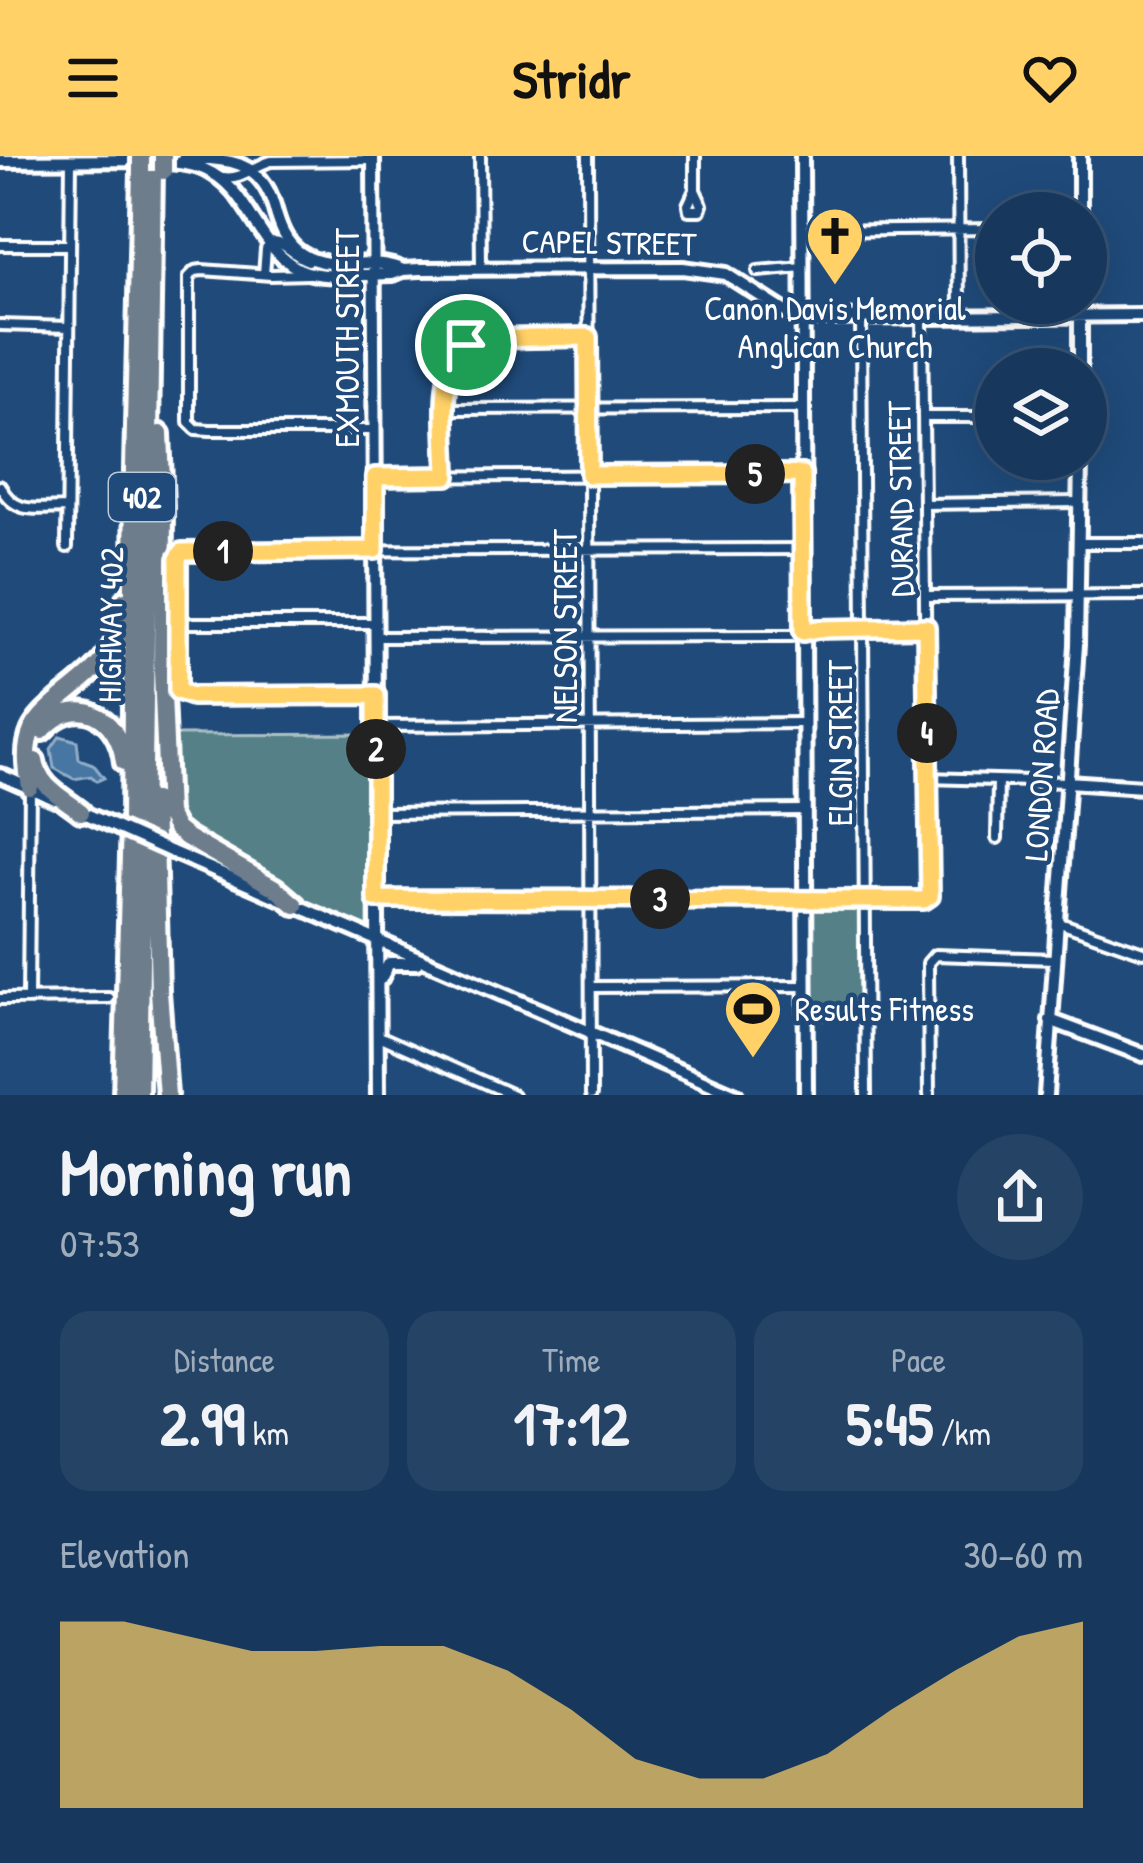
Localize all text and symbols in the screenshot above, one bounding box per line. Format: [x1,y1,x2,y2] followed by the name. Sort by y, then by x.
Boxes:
[512,42,631,115] text: Stridr
[60,45,126,111] icon: menu
[1017,45,1083,111] icon: heart
[975,192,1107,480] map controls
[975,192,1107,324] button: locate
[804,205,866,287] church icon: Canon Davis Memorial Anglican Church
[521,218,697,266] street label: CAPEL STREET
[325,228,369,448] street label: EXMOUTH STREET
[704,286,966,369] place label: Canon Davis Memorial Anglican Church
[415,294,517,396] pin
[433,312,499,378] icon: arrive
[975,348,1107,480] button: layers
[876,400,924,597] street label: DURAND STREET
[725,444,785,504] pin: 5
[748,452,762,496] text: 5
[109,473,175,521] road number: 402
[193,521,253,581] pin: 1
[217,529,229,573] text: 1
[543,529,587,723] street label: NELSON STREET
[87,546,133,703] street label: HIGHWAY 402
[818,660,862,826] street label: ELGIN STREET
[1013,687,1069,863] street label: LONDON ROAD
[897,703,957,763] pin: 4
[921,711,933,755] text: 4
[346,719,406,779] pin: 2
[368,727,384,771] text: 2
[630,869,690,929] pin: 3
[653,877,667,921] text: 3
[722,978,784,1060] sports icon: Results Fitness
[795,987,974,1031] place label: Results Fitness
[60,1126,352,1216] text: Morning run
[957,1134,1083,1260] button: share
[60,1216,140,1269] text: 07:53
[174,1338,275,1382] text: Distance
[542,1338,601,1382] text: Time
[891,1338,946,1382] text: Pace
[160,1382,245,1464] text: 2.99
[514,1382,629,1464] text: 17:12
[846,1382,933,1464] text: 5:45
[245,1411,289,1455] text: km
[933,1411,991,1455] text: /km
[60,1527,190,1580] text: Elevation
[963,1527,1083,1580] text: 30–60 m

